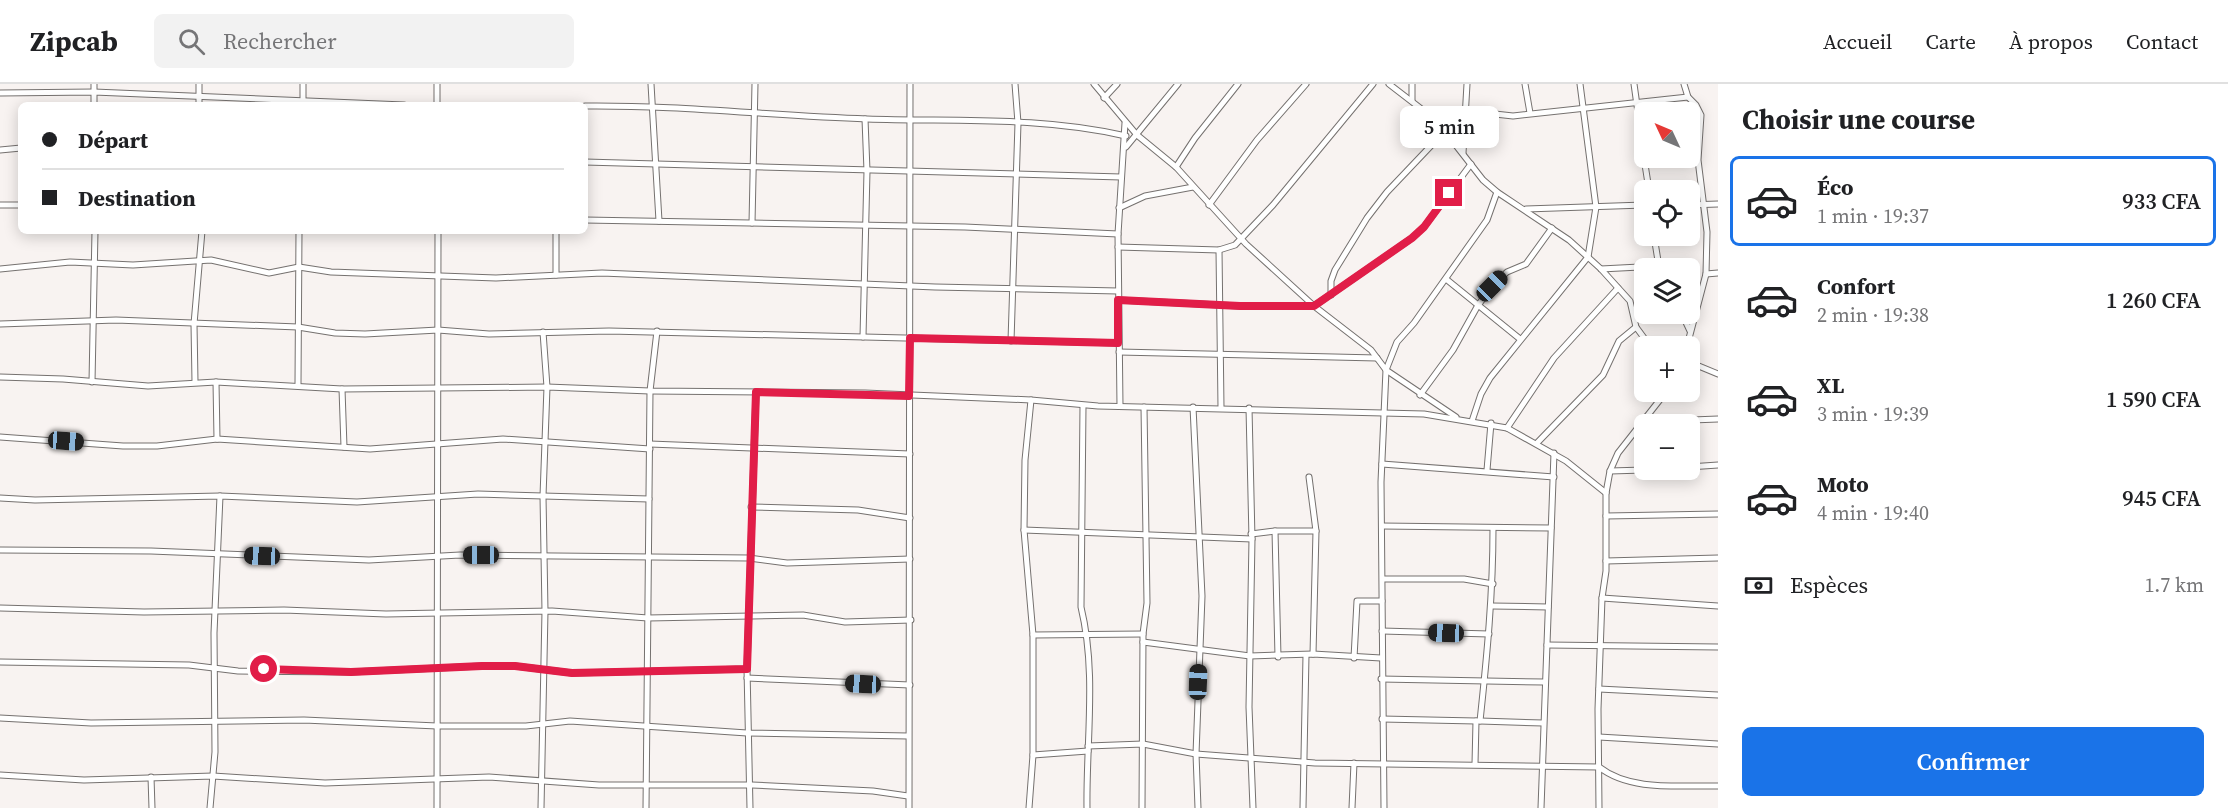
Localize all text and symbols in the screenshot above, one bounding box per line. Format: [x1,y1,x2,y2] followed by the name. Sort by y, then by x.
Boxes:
[154,14,574,68] search box
[30,22,118,60] text: Zipcab
[175,25,208,58] icon: search
[223,26,337,56] text: Rechercher
[1823,27,1892,56] text: Accueil
[1925,27,1976,56] text: Carte
[2009,27,2093,56] text: À propos
[2126,27,2198,56] text: Contact
[1742,101,1975,138] text: Choisir une course
[1634,102,1700,168] north arrow
[1634,102,1700,480] map controls
[1400,106,1498,148] callout: 5 min
[1424,113,1475,141] text: 5 min
[78,125,148,155] text: Départ
[1817,172,1854,202] text: Éco
[1745,174,1799,228] icon: car
[1435,179,1462,206] route end
[1634,180,1700,246] button: locate
[78,183,196,213] text: Destination
[2122,186,2201,216] text: 933 CFA
[1817,202,1929,230] text: 1 min · 19:37
[1634,258,1700,324] button: layers
[1473,267,1511,305] car
[1817,271,1895,301] text: Confort
[1745,273,1799,327] icon: car
[2106,285,2201,315] text: 1 260 CFA
[1817,301,1929,329] text: 2 min · 19:38
[1634,336,1700,402] button: +
[1817,370,1844,400] text: XL
[1745,372,1799,426] icon: car
[2106,384,2201,414] text: 1 590 CFA
[1817,400,1929,428] text: 3 min · 19:39
[1634,414,1700,480] button: −
[47,431,85,451] car
[1817,469,1869,499] text: Moto
[1745,471,1799,525] icon: car
[2122,483,2201,513] text: 945 CFA
[1817,499,1929,527] text: 4 min · 19:40
[244,546,280,566] car
[463,546,499,564] car
[1742,569,1775,602] icon: cash
[1790,570,1868,600] text: Espèces
[2144,571,2204,599] text: 1.7 km
[1428,623,1464,643] car
[250,655,277,682] route start
[1188,664,1208,700] car
[845,674,881,694] car
[1742,727,2204,796] button: Confirmer

